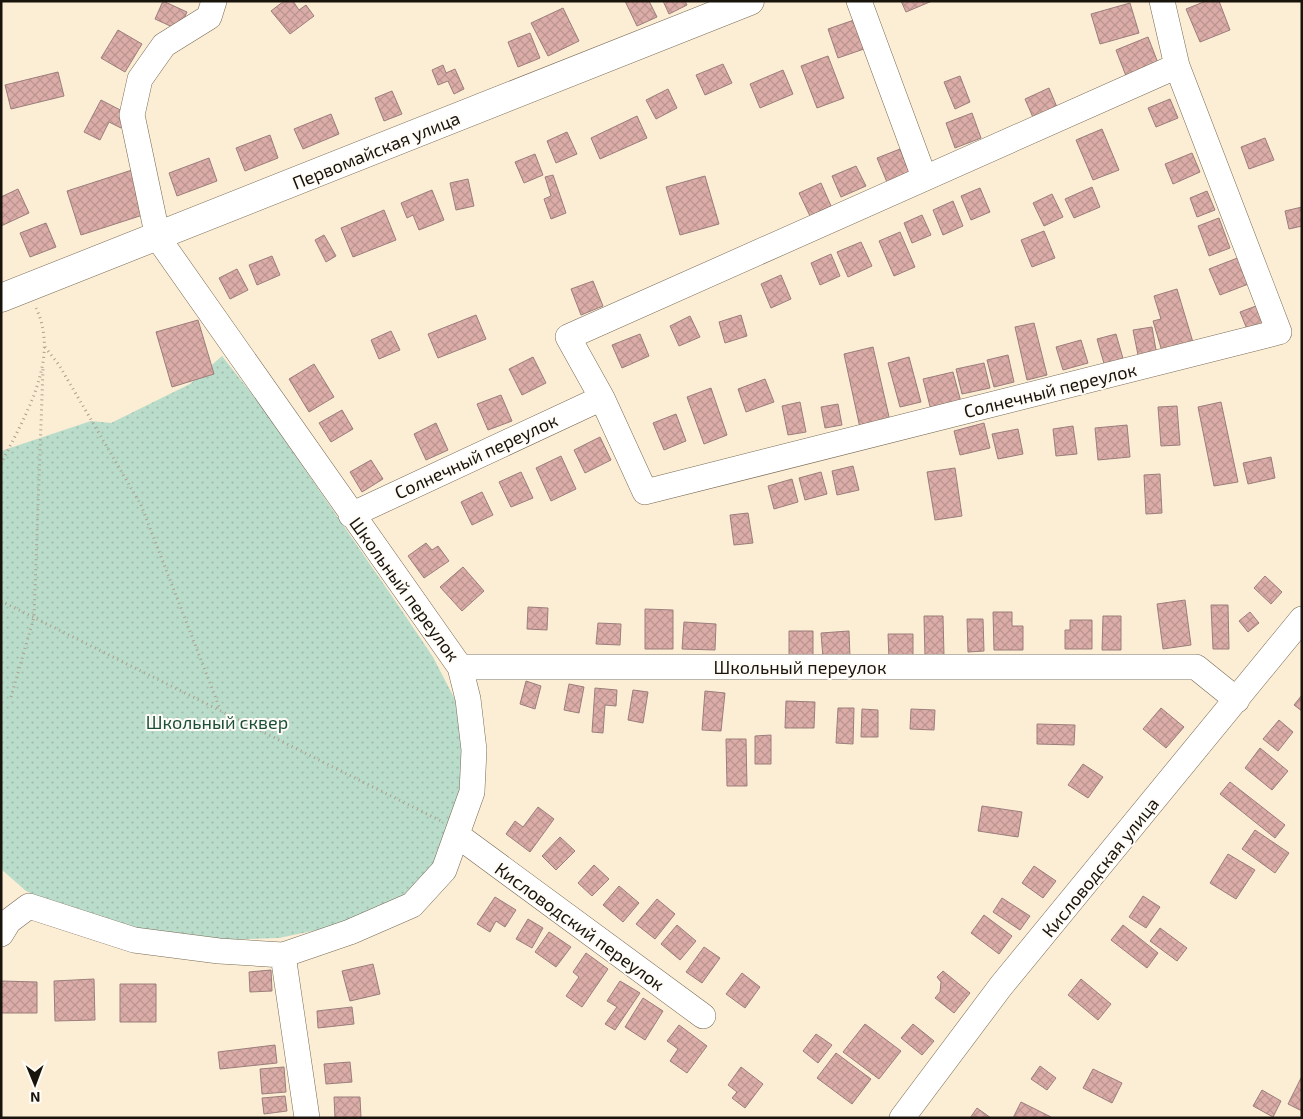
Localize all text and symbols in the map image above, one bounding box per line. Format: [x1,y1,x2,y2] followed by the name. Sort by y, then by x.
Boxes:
[289,106,463,194] street label: Первомайская улица
[961,358,1139,422] street label: Солнечный переулок
[391,408,561,503] street label: Солнечный переулок
[345,513,465,666] street label: Школьный переулок
[713,656,887,678] street label: Школьный переулок
[146,711,288,733] park label: Школьный сквер
[1037,793,1163,941] street label: Кисловодская улица
[491,857,669,995] street label: Кисловодский переулок
[10,1059,60,1109] north arrow
[30,1089,40,1106] text: N

